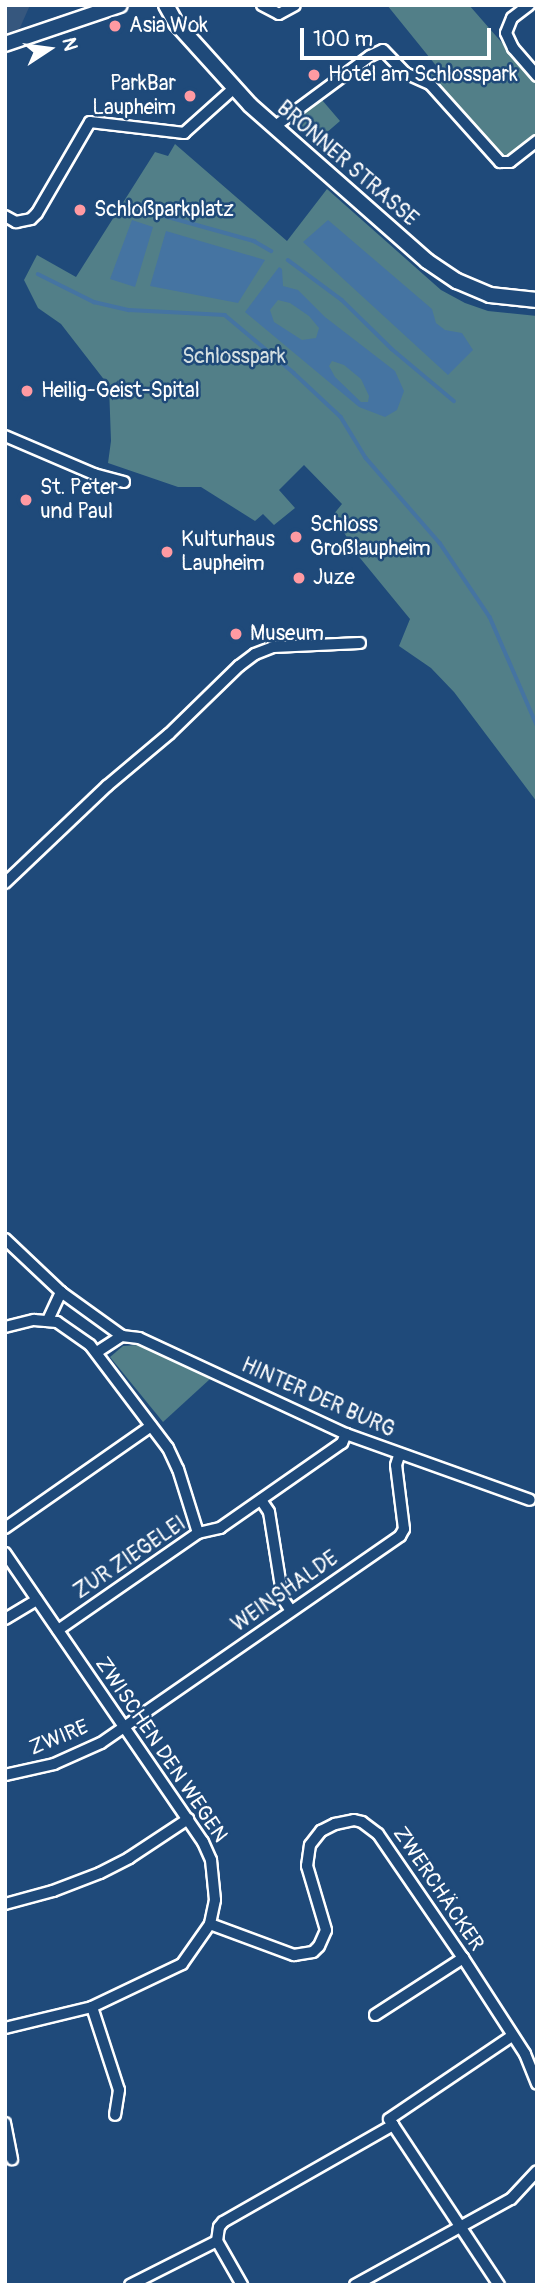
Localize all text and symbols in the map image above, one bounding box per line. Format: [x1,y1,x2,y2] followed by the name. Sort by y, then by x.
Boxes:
[129,13,208,39] place label: Asia Wok
[14,14,84,84] north arrow
[304,14,495,58] scale bar
[107,18,123,34] marker: Asia Wok
[313,26,373,53] text: 100 m
[56,35,83,53] text: N
[328,62,518,88] place label: Hotel am Schlosspark
[306,67,322,83] marker: Hotel am Schlosspark
[92,71,176,121] place label: ParkBar Laupheim
[182,88,198,104] marker: ParkBar Laupheim
[271,96,423,232] street label: BRONNER STRASSE
[94,197,234,223] place label: Schloßparkplatz
[72,202,88,218] marker: Schloßparkplatz
[182,344,286,370] park label: Schlosspark
[41,378,200,404] place label: Heilig-Geist-Spital
[19,383,35,399] marker: Heilig-Geist-Spital
[40,475,118,525] place label: St. Peter und Paul
[18,492,34,508] marker: St. Peter und Paul
[310,512,431,562] place label: Schloss Großlaupheim
[181,527,275,577] place label: Kulturhaus Laupheim
[288,529,304,545] marker: Schloss Großlaupheim
[159,544,175,560] marker: Kulturhaus Laupheim
[313,565,355,591] place label: Juze
[291,570,307,586] marker: Juze
[250,621,324,647] place label: Museum
[228,626,244,642] marker: Museum
[237,1353,399,1443] street label: HINTER DER BURG
[69,1511,191,1605] street label: ZUR ZIEGELEI
[227,1546,343,1638] street label: WEINSHALDE
[90,1652,232,1848] street label: ZWISCHEN DEN WEGEN
[26,1715,92,1761] street label: ZWIRE
[387,1822,489,1956] street label: ZWERCHÄCKER

